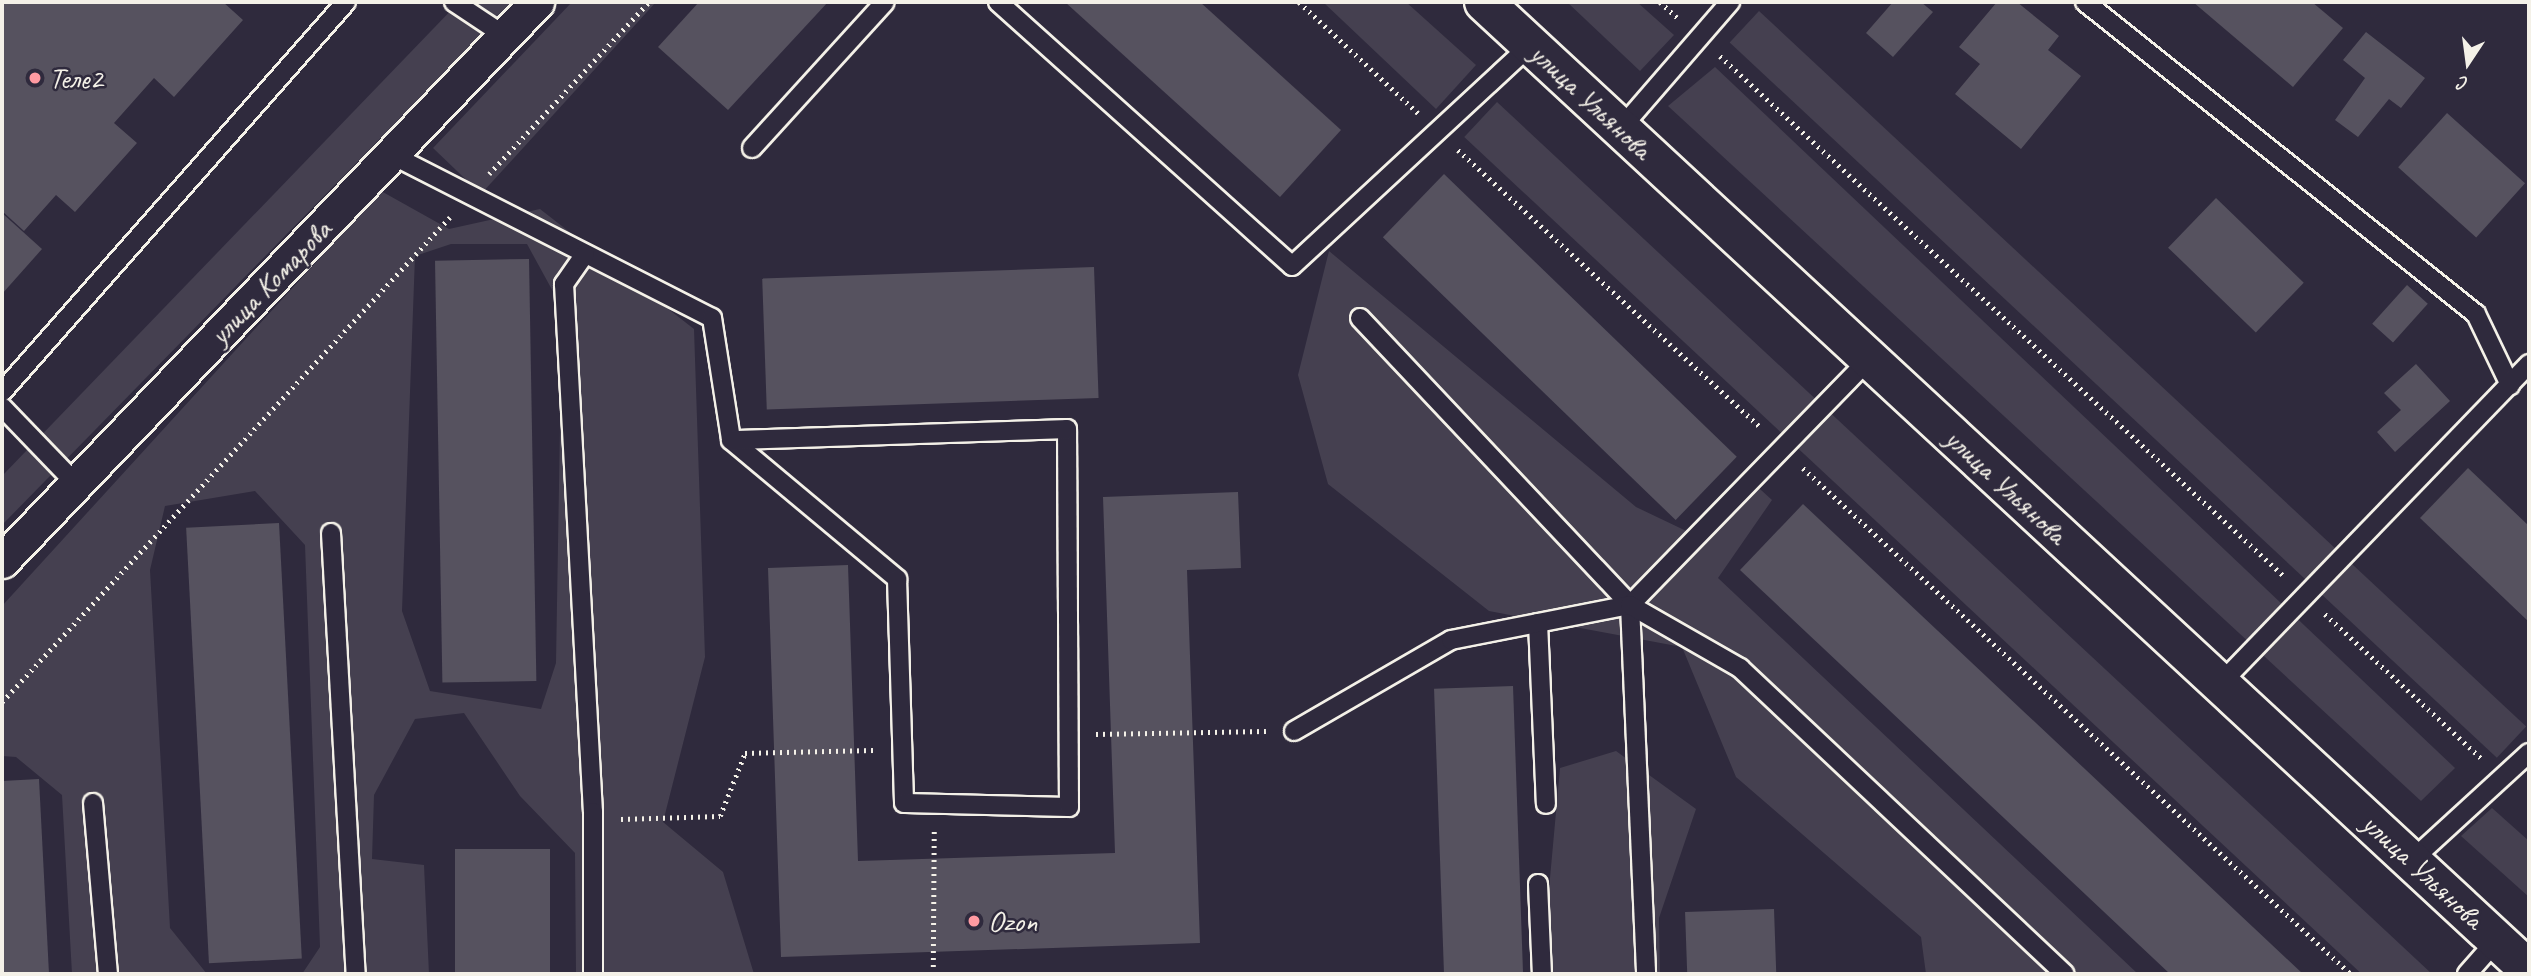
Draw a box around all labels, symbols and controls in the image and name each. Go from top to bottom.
north arrow [2433,28,2503,98]
street label: улица Ульянова [1523,36,1659,166]
place label: Теле2 [49,60,103,96]
marker: Теле2 [27,70,43,86]
text: С [2456,71,2471,96]
street label: улица Комарова [201,212,339,352]
street label: улица Ульянова [1938,421,2074,551]
street label: улица Ульянова [2355,806,2491,936]
place label: Ozon [988,903,1037,939]
marker: Ozon [966,913,982,929]

